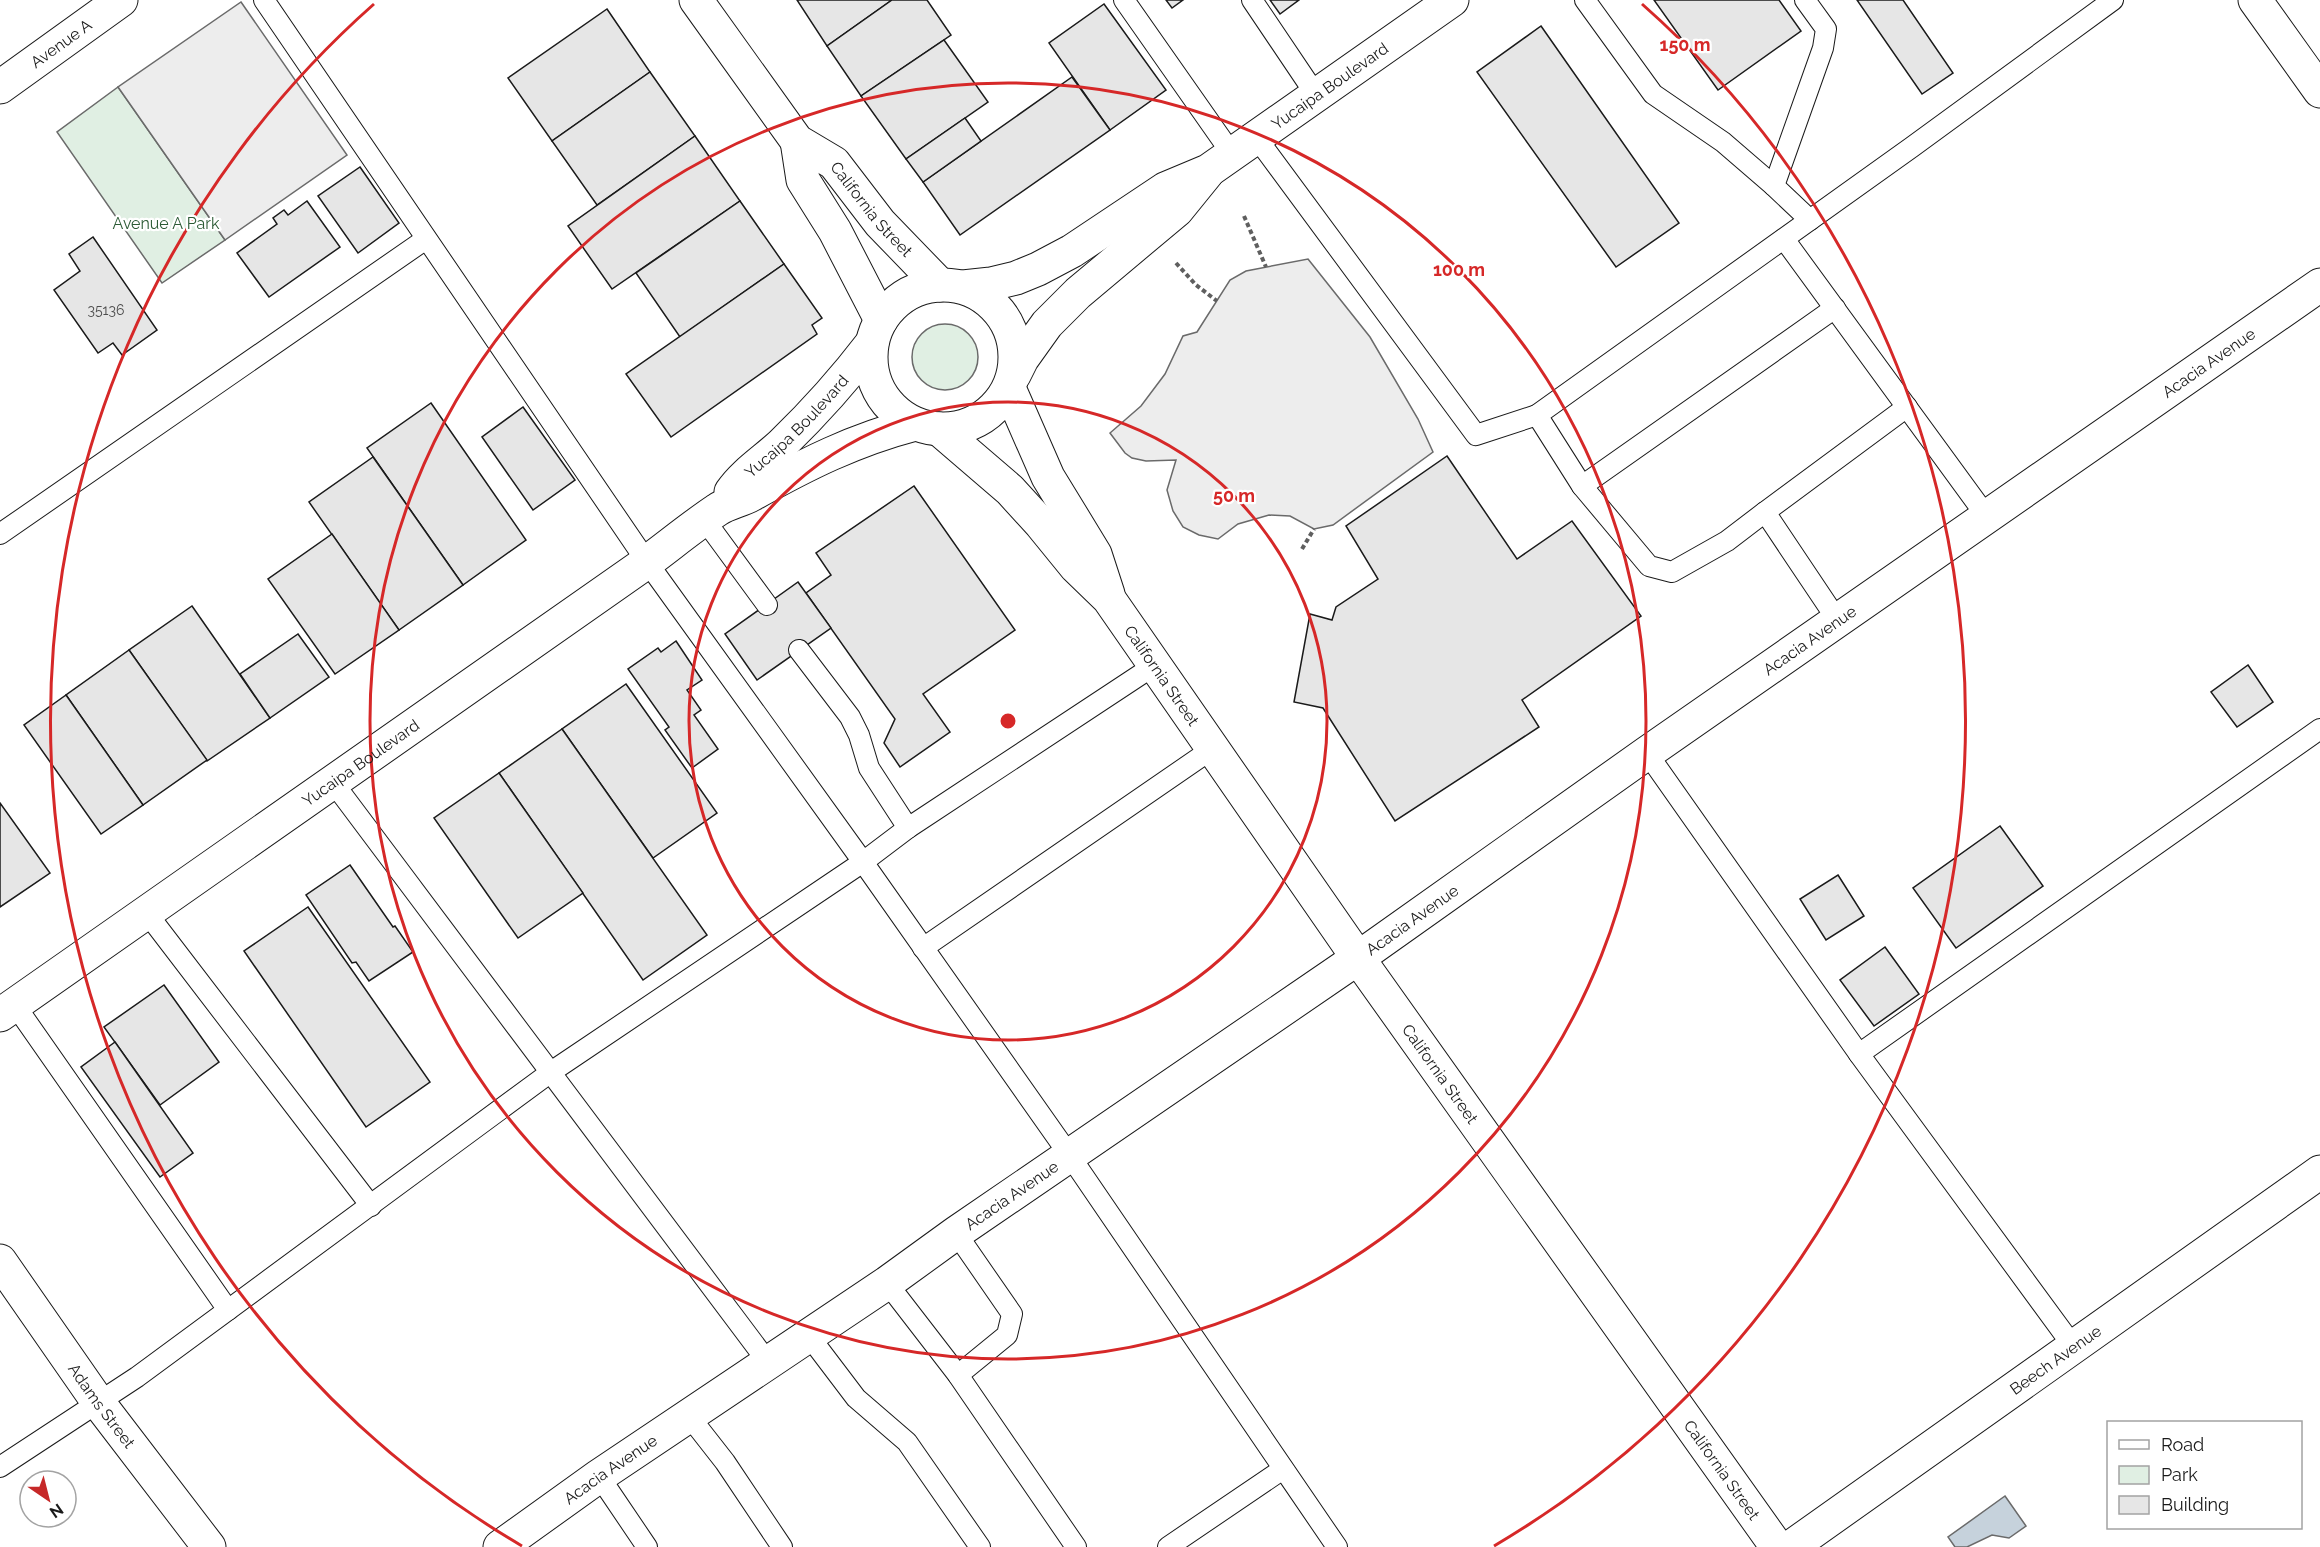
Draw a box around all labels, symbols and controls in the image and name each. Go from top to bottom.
street label: Avenue A [27,15,96,72]
text: 150 m [1660,34,1711,55]
street label: Yucaipa Boulevard [1268,39,1392,134]
street label: California Street [826,158,917,261]
park label: Avenue A Park [113,214,220,233]
text: 100 m [1433,259,1485,280]
house number: 35136 [87,302,125,318]
street label: Acacia Avenue [2159,324,2259,402]
street label: Yucaipa Boulevard [741,371,852,482]
text: 50 m [1213,485,1255,506]
street label: Acacia Avenue [1760,602,1860,679]
street label: California Street [1120,622,1203,730]
centre of rings [998,711,1018,731]
street label: Yucaipa Boulevard [299,716,423,811]
street label: Acacia Avenue [1362,881,1462,959]
street label: California Street [1398,1021,1482,1128]
street label: Acacia Avenue [961,1157,1062,1234]
street label: Beech Avenue [2006,1321,2105,1399]
street label: Adams Street [64,1360,139,1453]
street label: California Street [1680,1417,1764,1524]
legend [2107,1421,2302,1529]
street label: Acacia Avenue [560,1431,661,1508]
text: Road [2161,1434,2204,1455]
text: Park [2161,1464,2198,1485]
north arrow [18,1469,78,1529]
text: Building [2161,1494,2229,1515]
text: N [46,1500,67,1522]

